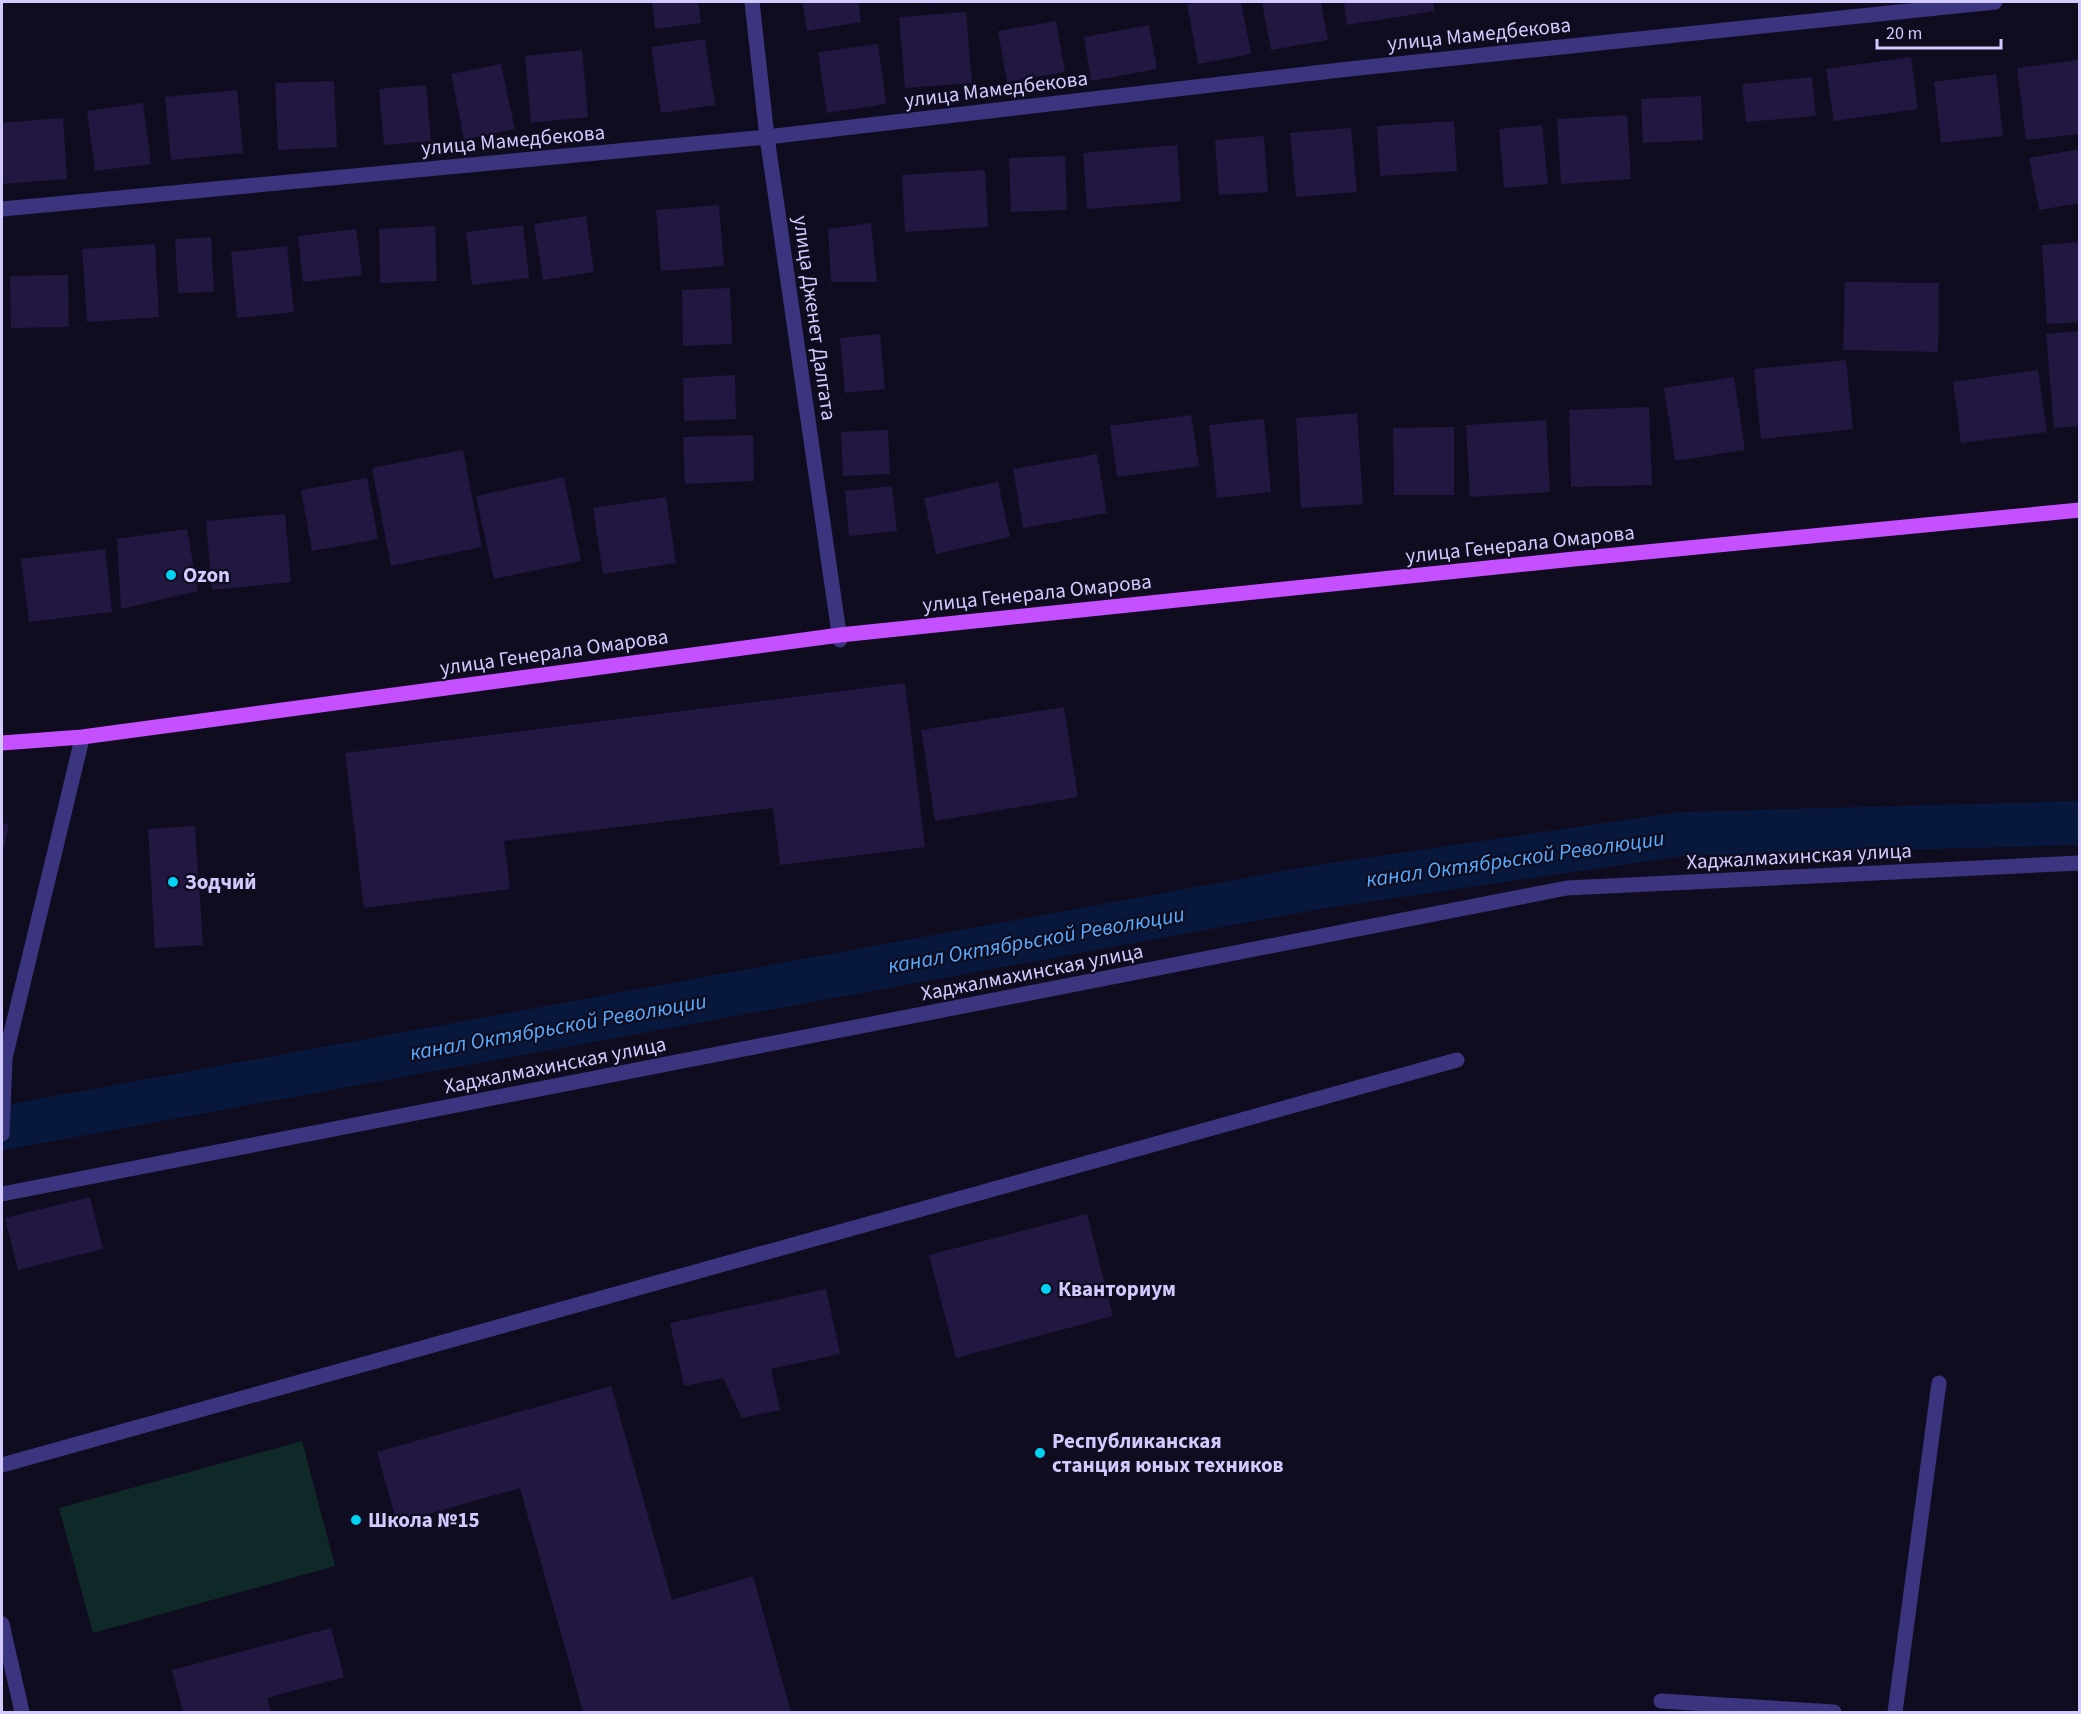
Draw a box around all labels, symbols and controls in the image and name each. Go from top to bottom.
street label: улица Мамедбекова [1386,9,1572,59]
scale bar [1877,12,2002,50]
text: 20 m [1886,21,1922,46]
street label: улица Мамедбекова [903,63,1089,115]
street label: улица Мамедбекова [420,117,606,163]
street label: улица Дженет Далгата [786,214,844,422]
street label: улица Генерала Омарова [1404,517,1636,571]
place label: Ozon [183,560,230,590]
street label: улица Генерала Омарова [921,566,1153,620]
marker: Ozon [164,568,178,582]
street label: улица Генерала Омарова [438,621,670,683]
water label: канал Октябрьской Революции [1364,822,1666,896]
street label: Хаджалмахинская улица [1685,835,1913,877]
place label: Зодчий [185,867,256,897]
marker: Зодчий [166,875,180,889]
water label: канал Октябрьской Революции [885,898,1187,982]
street label: Хаджалмахинская улица [918,936,1146,1008]
water label: канал Октябрьской Революции [407,985,709,1069]
street label: Хаджалмахинская улица [441,1029,669,1101]
place label: Кванториум [1058,1274,1176,1304]
marker: Кванториум [1039,1282,1053,1296]
place label: Республиканская станция юных техников [1052,1426,1284,1480]
marker: Республиканская станция юных техников [1033,1446,1047,1460]
place label: Школа №15 [368,1505,480,1535]
marker: Школа №15 [349,1513,363,1527]

